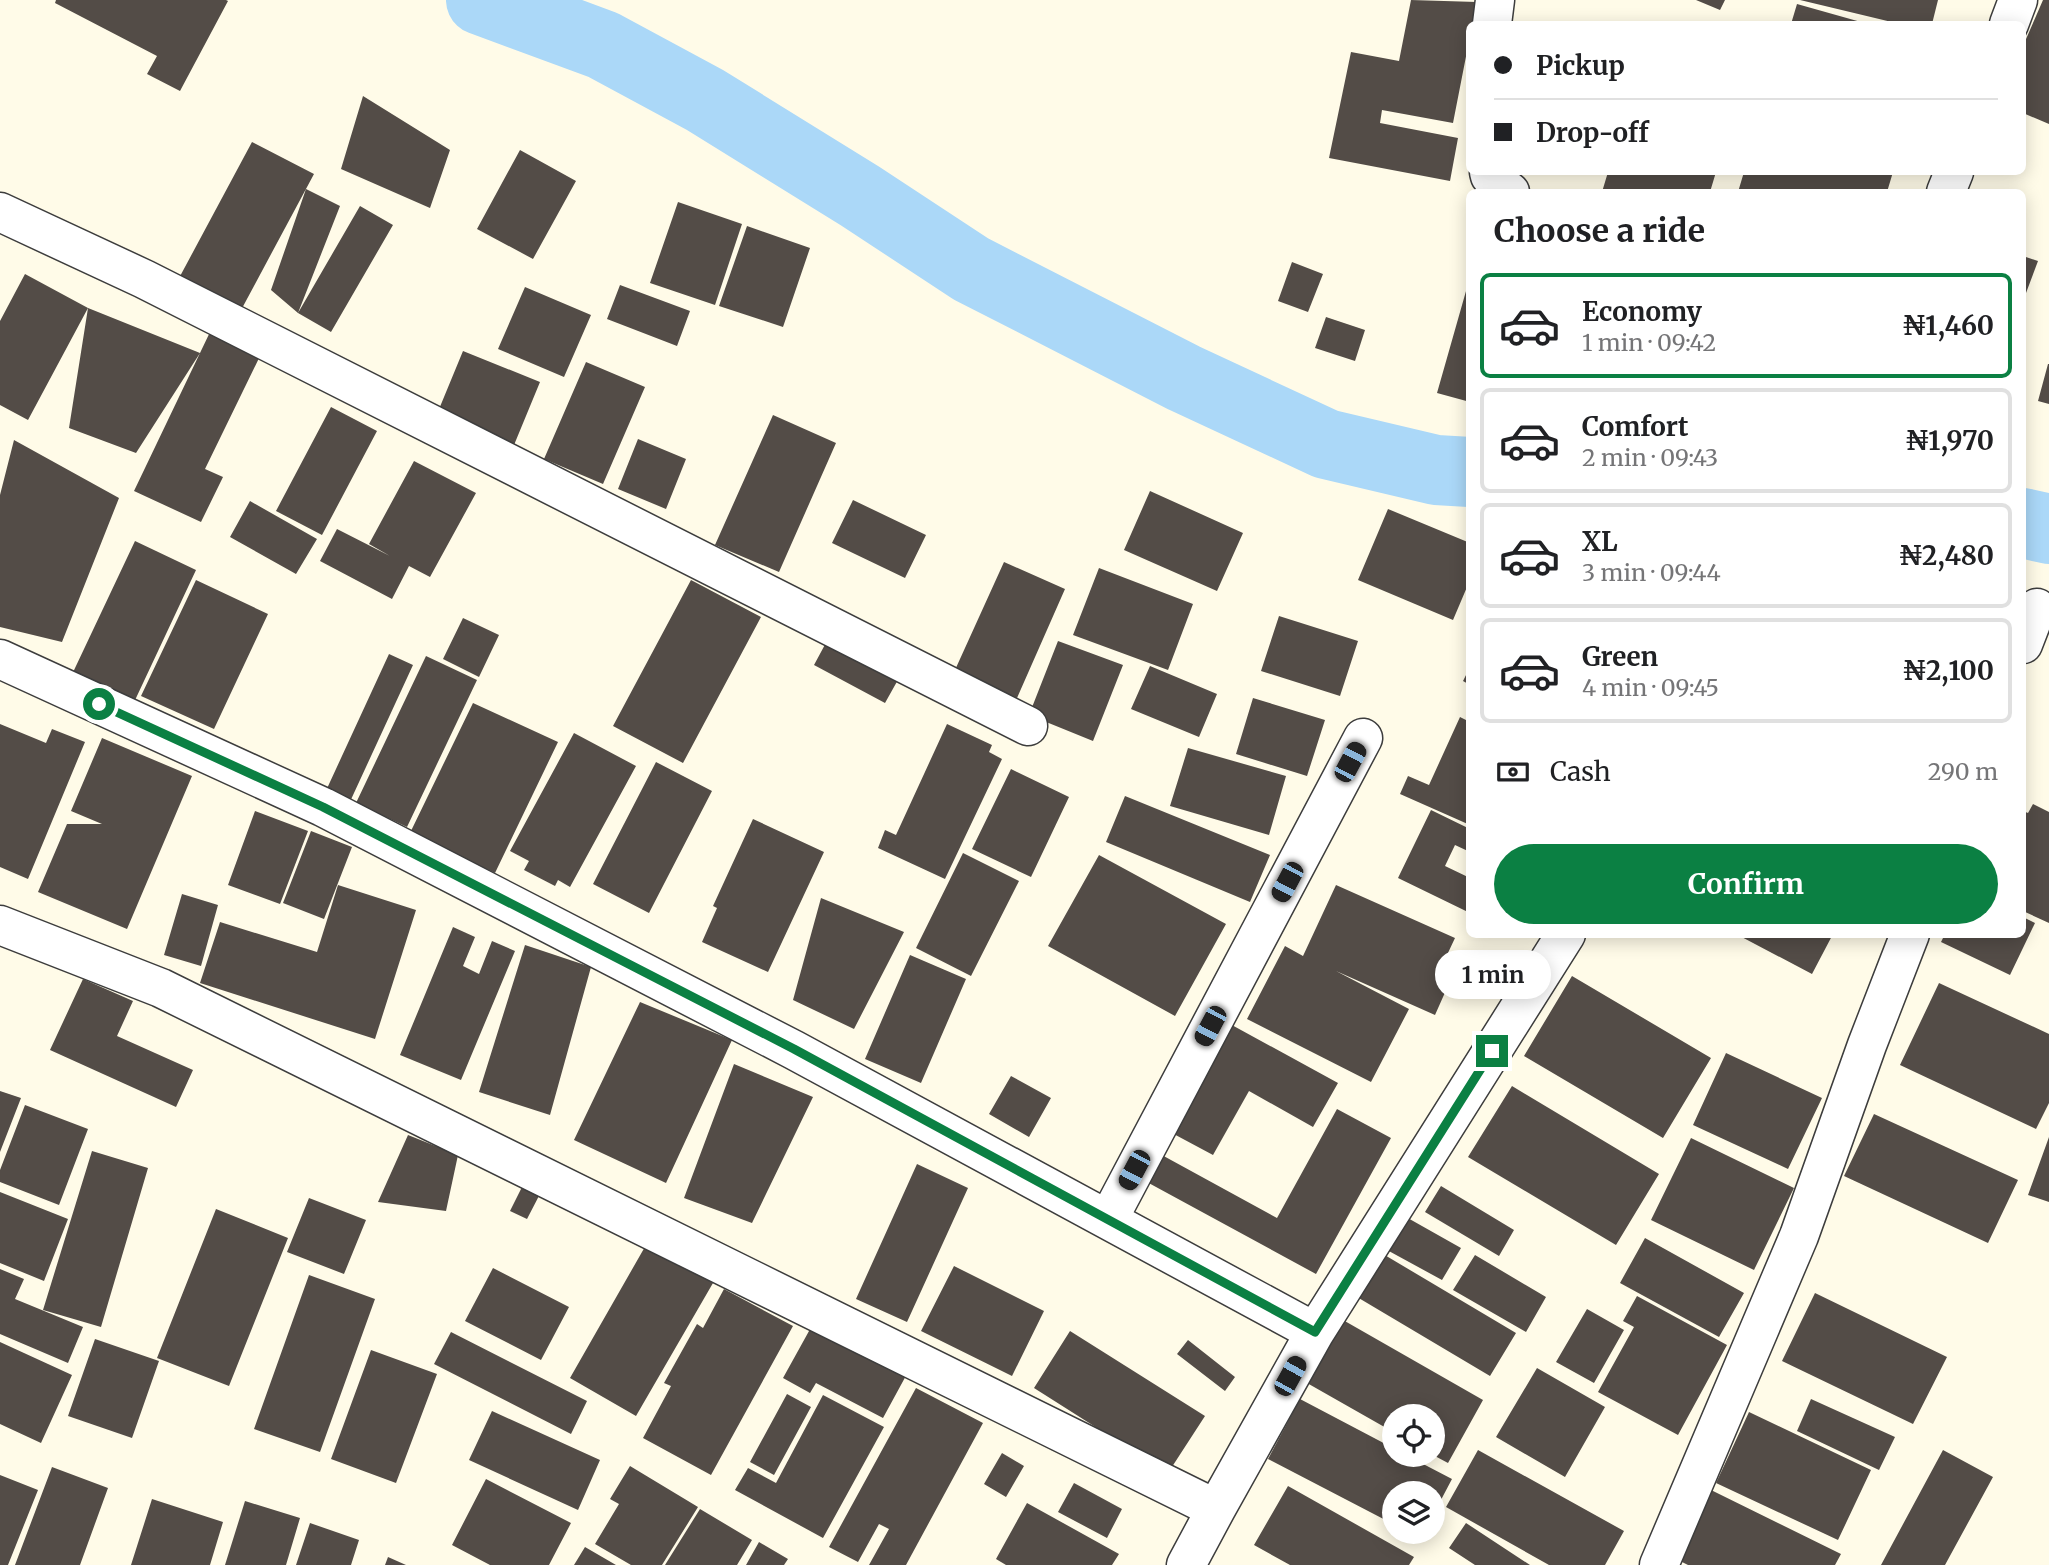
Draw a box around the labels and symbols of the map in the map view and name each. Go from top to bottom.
route start [83,688,115,720]
car [1331,739,1370,785]
car [1268,859,1307,905]
callout: 1 min [1434,950,1550,998]
car [1191,1003,1230,1049]
route end [1476,1035,1508,1067]
car [1115,1147,1154,1193]
car [1271,1353,1310,1399]

